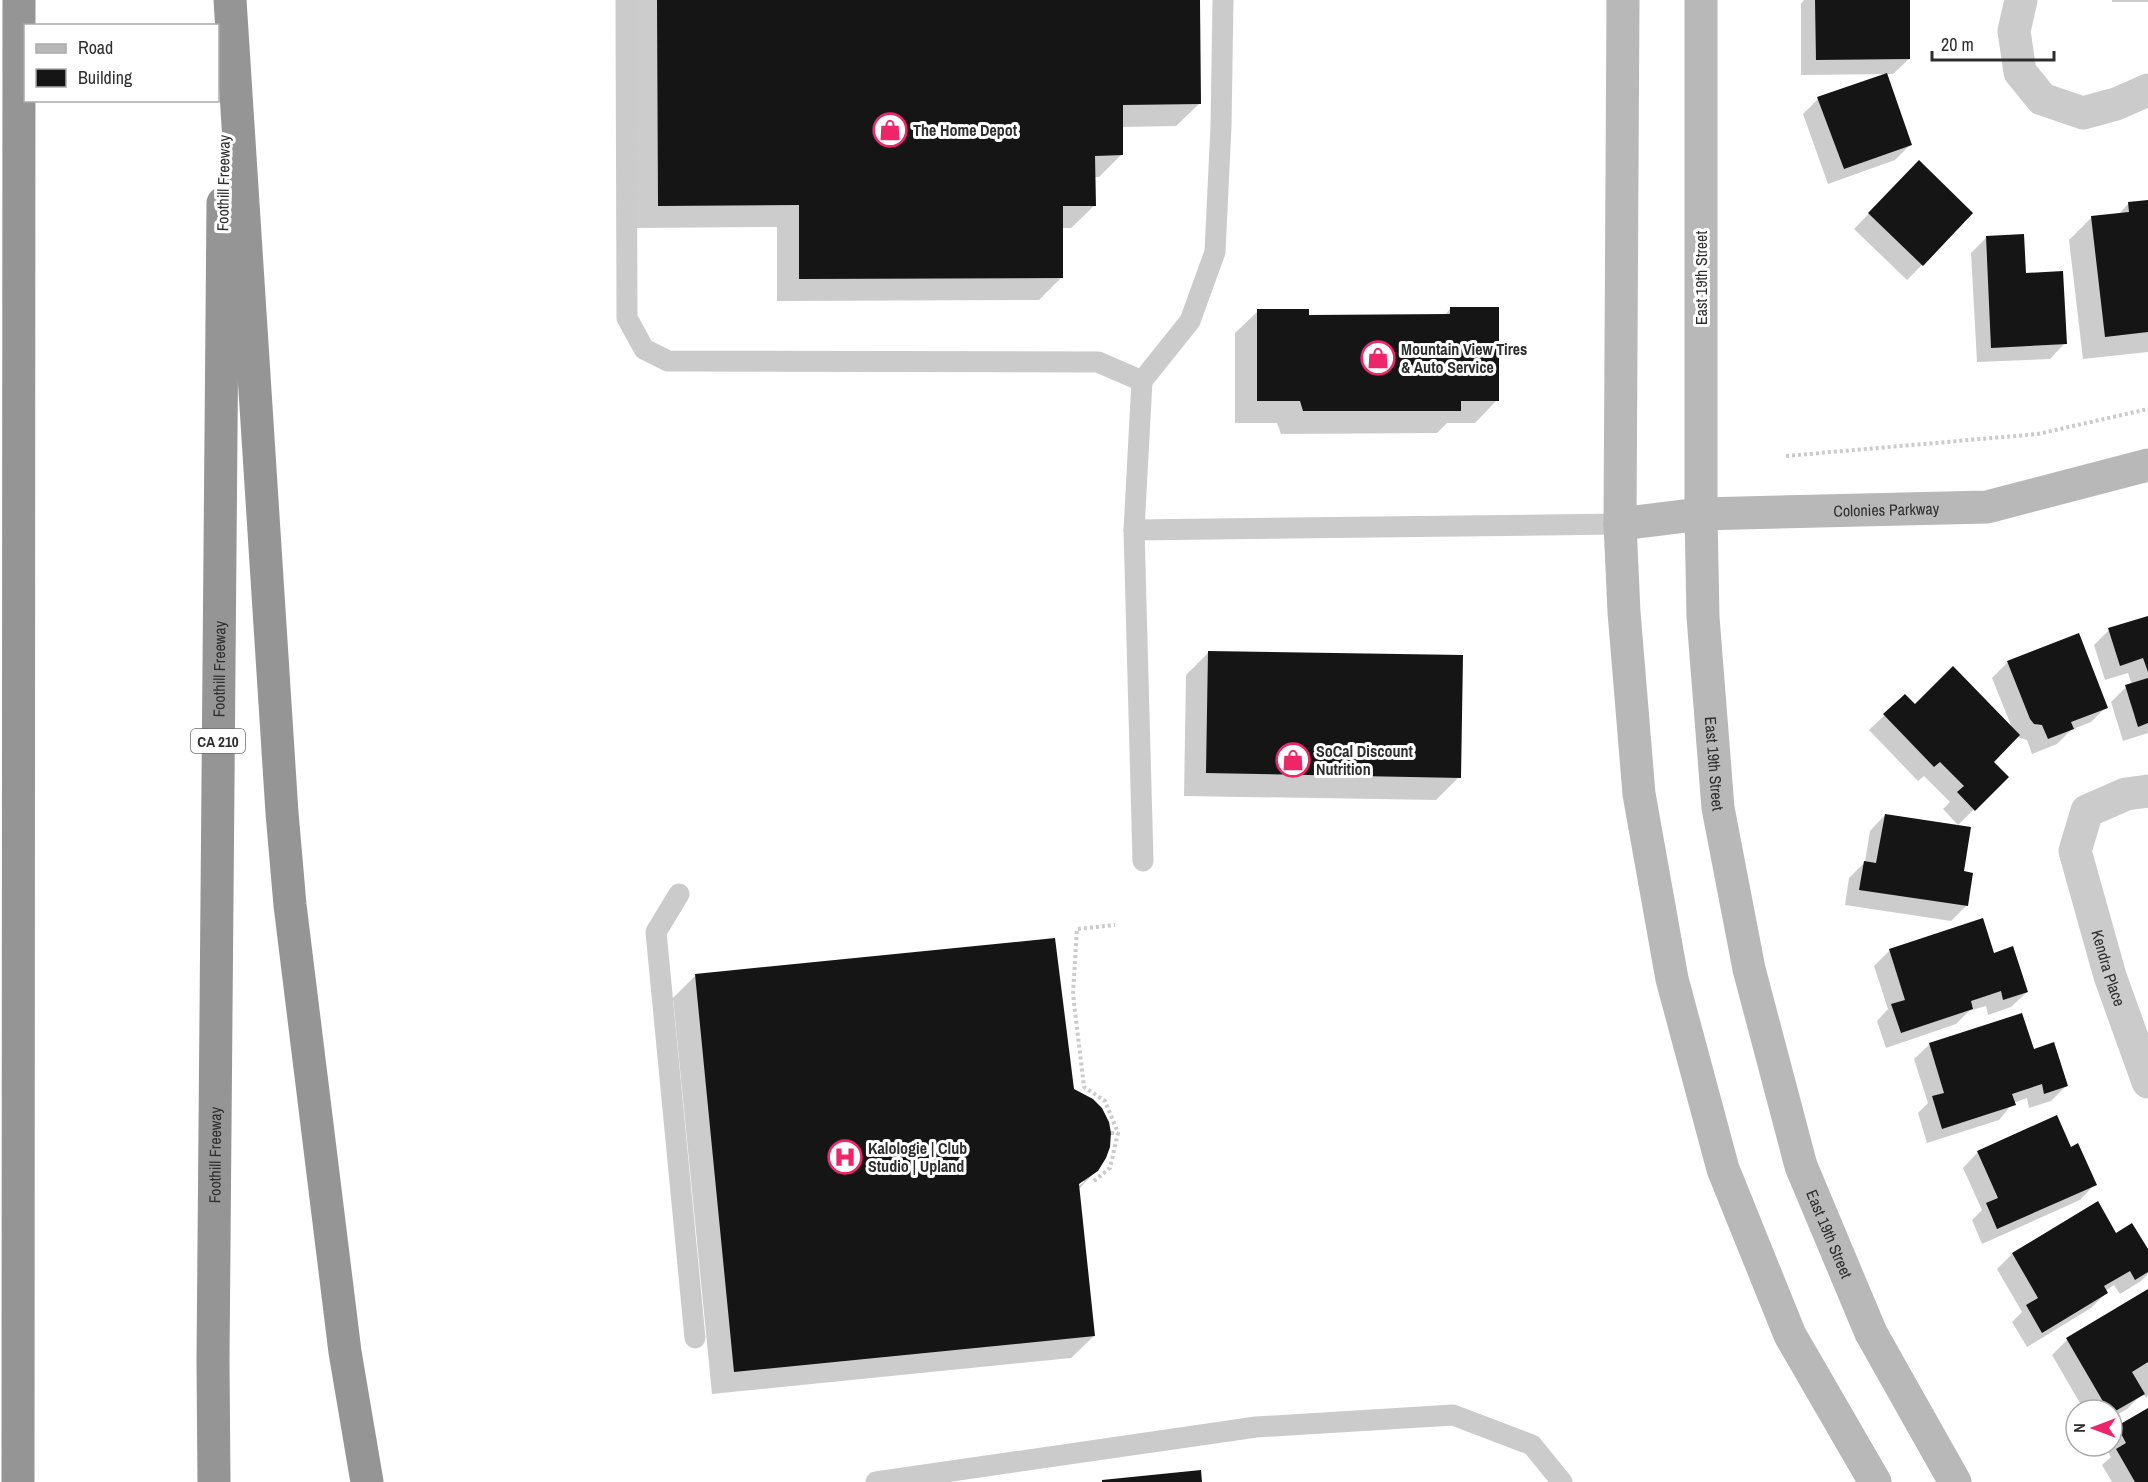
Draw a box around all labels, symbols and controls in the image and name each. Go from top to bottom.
legend [24,24,219,102]
scale bar [1932,24,2054,62]
text: 20 m [1941,32,1974,57]
text: Road [78,35,113,60]
text: Building [78,65,133,90]
shop icon: The Home Depot [872,112,908,148]
place label: The Home Depot [913,119,1018,141]
street label: Foothill Freeway [211,134,235,231]
street label: East 19th Street [1690,231,1712,325]
place label: Mountain View Tires & Auto Service [1401,338,1527,378]
shop icon: Mountain View Tires & Auto Service [1360,340,1396,376]
street label: Colonies Parkway [1833,497,1940,522]
street label: Foothill Freeway [208,620,230,717]
street label: East 19th Street [1700,716,1729,813]
road number: CA 210 [191,729,245,753]
place label: SoCal Discount Nutrition [1316,740,1414,780]
shop icon: SoCal Discount Nutrition [1275,742,1311,778]
street label: Kendra Place [2087,927,2131,1009]
street label: Foothill Freeway [203,1106,226,1203]
place label: Kalologie | Club Studio | Upland [868,1137,967,1177]
hospital icon: Kalologie | Club Studio | Upland [827,1139,863,1175]
street label: East 19th Street [1801,1186,1858,1282]
north arrow [2064,1398,2124,1458]
text: N [2068,1423,2090,1433]

